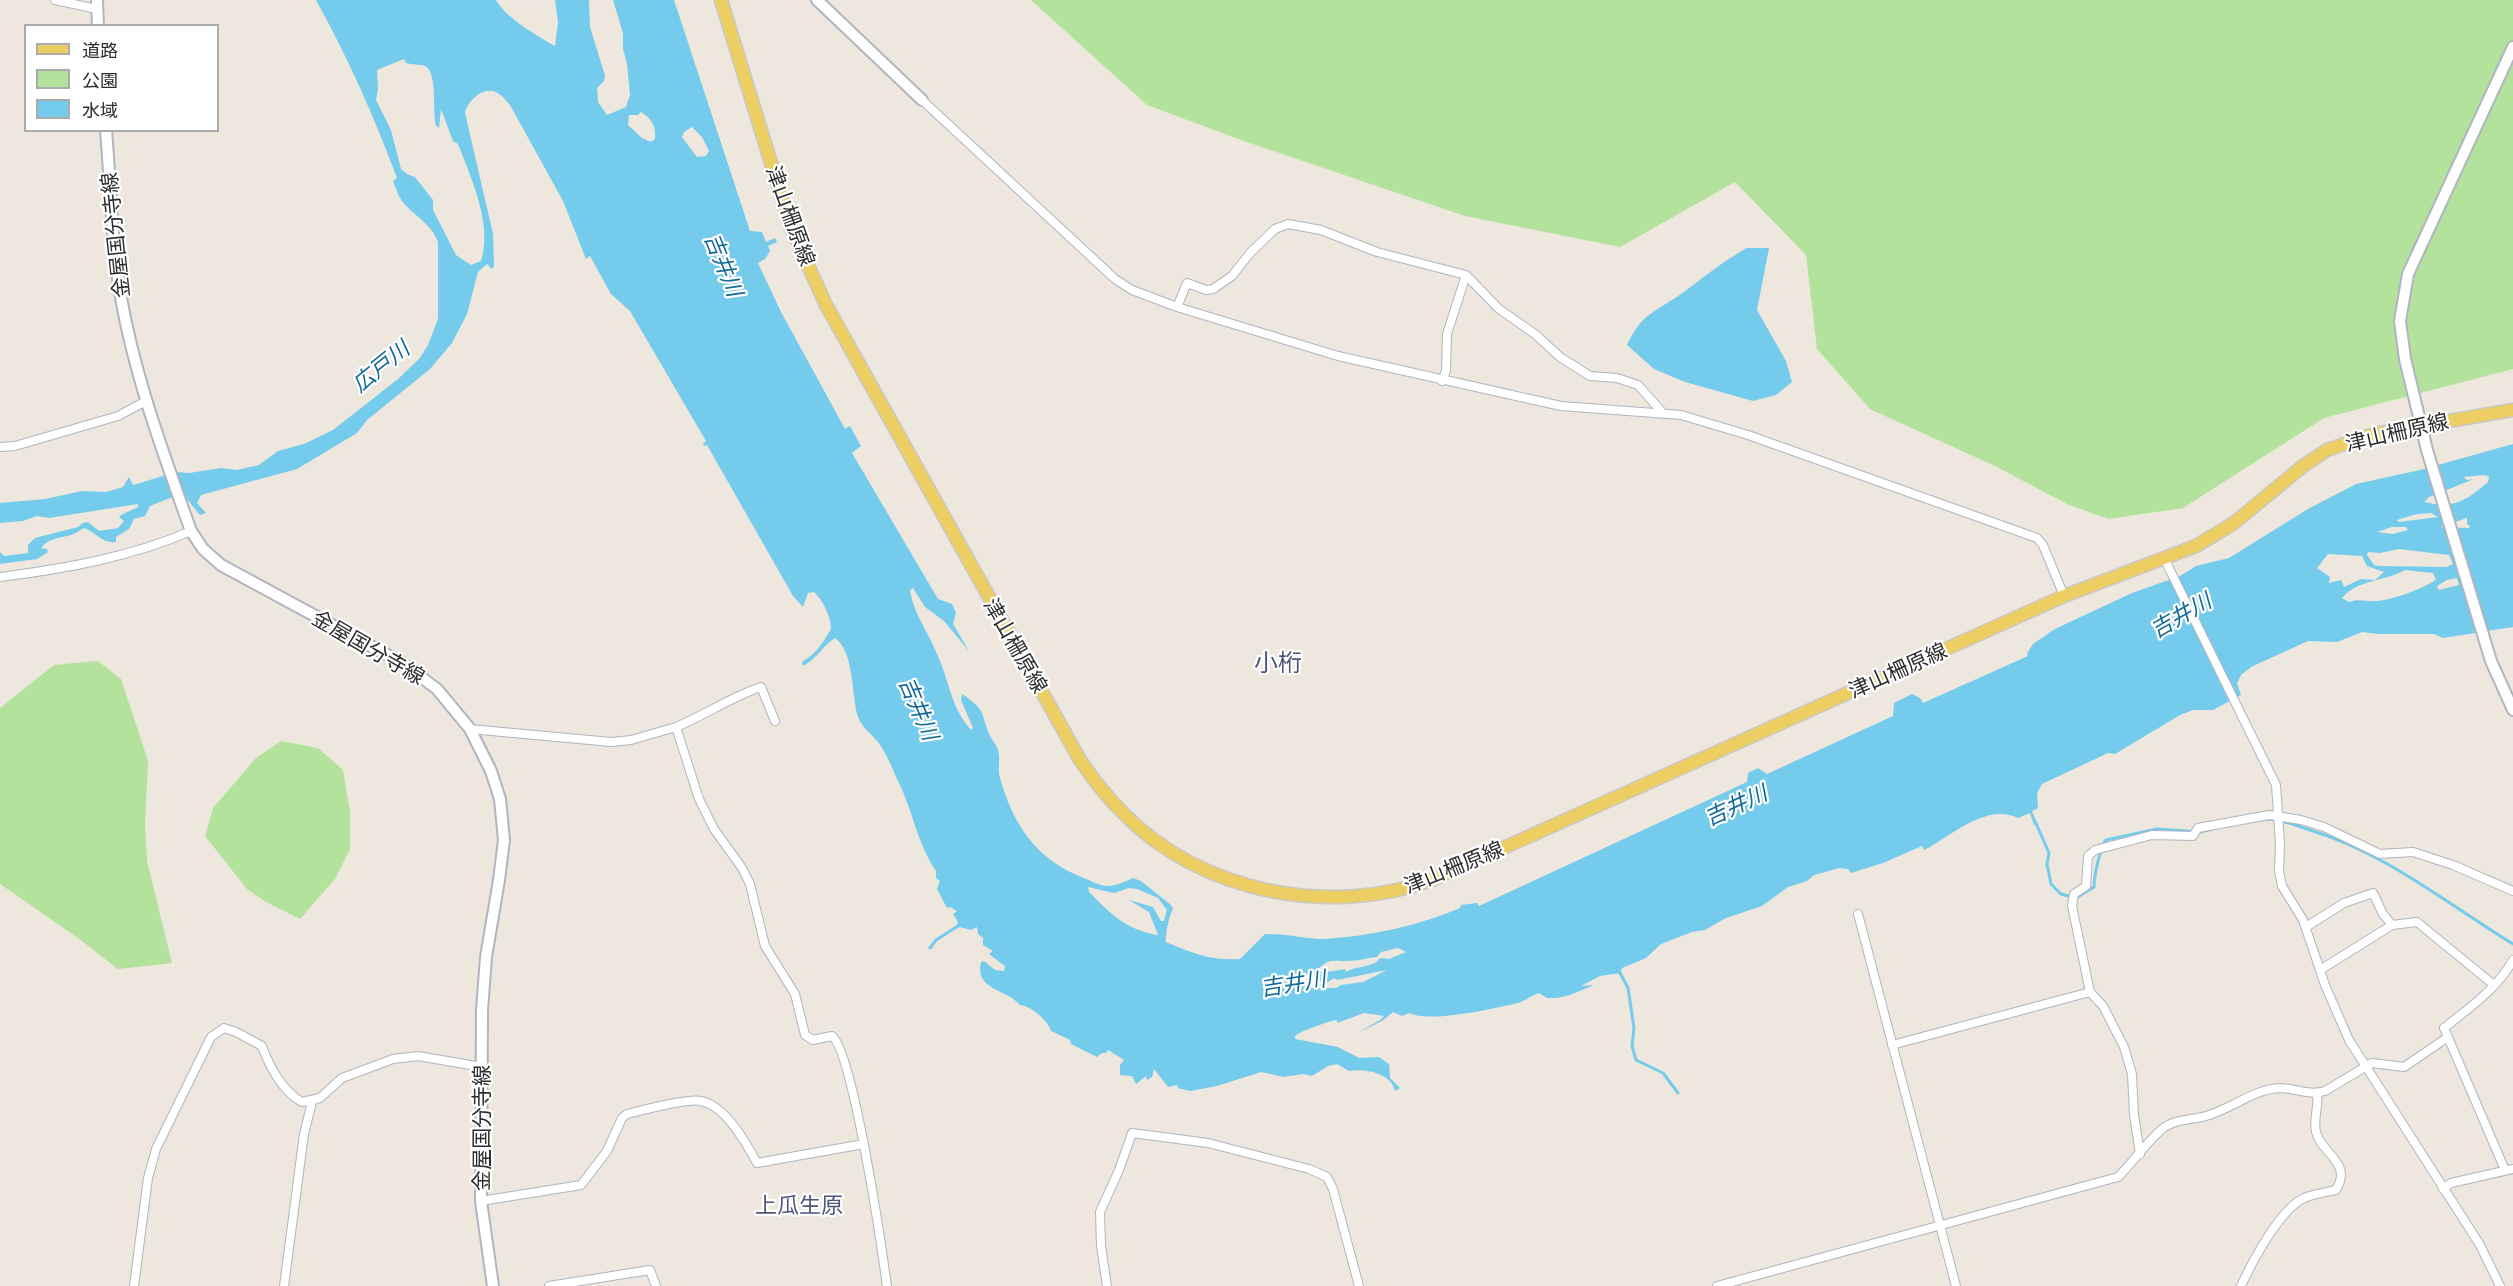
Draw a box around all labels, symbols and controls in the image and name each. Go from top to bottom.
legend [24,24,219,132]
text: 道路 [82,40,118,61]
text: 公園 [82,70,118,91]
text: 水域 [82,100,118,121]
street label: 津山柵原線 [760,162,820,270]
street label: 金屋国分寺線 [97,171,135,299]
water label: 吉井川 [698,229,748,301]
water label: 広戸川 [347,336,415,398]
street label: 津山柵原線 [2343,409,2451,457]
water label: 吉井川 [2146,588,2216,644]
street label: 津山柵原線 [978,594,1052,698]
street label: 金屋国分寺線 [307,606,429,690]
street label: 津山柵原線 [1845,638,1951,704]
district label: 小桁 [1254,649,1302,677]
water label: 吉井川 [893,673,943,745]
water label: 吉井川 [1701,780,1771,832]
street label: 津山柵原線 [1401,837,1507,899]
water label: 吉井川 [1258,966,1328,1002]
street label: 金屋国分寺線 [469,1065,495,1191]
district label: 上瓜生原 [755,1193,843,1219]

